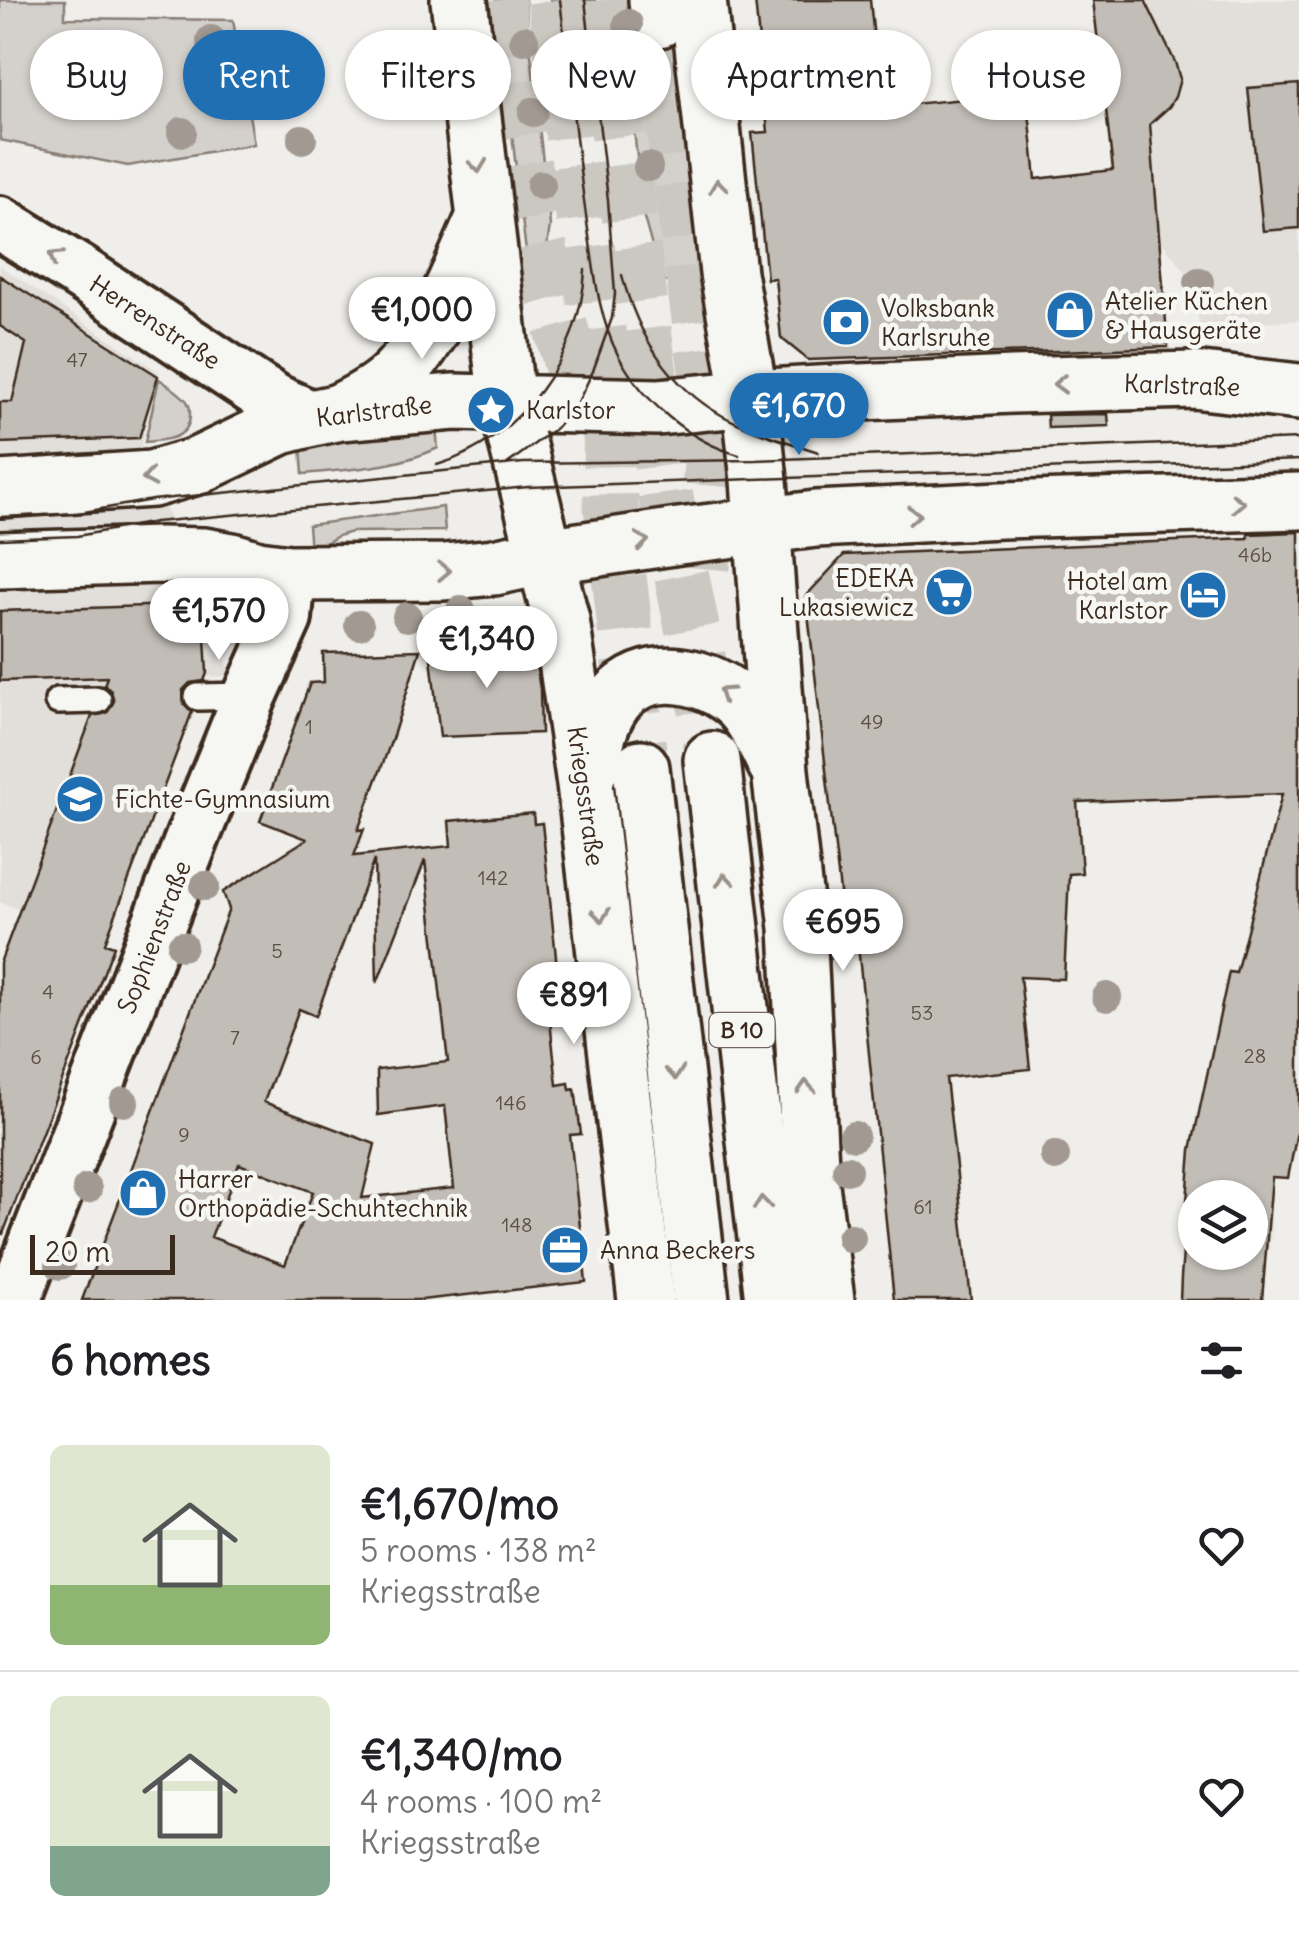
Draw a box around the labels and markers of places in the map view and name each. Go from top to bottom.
pin: €1,000 [341,277,503,362]
place label: Atelier Küchen & Hausgeräte [1105,285,1268,346]
shop icon: Atelier Küchen & Hausgeräte [1044,289,1096,341]
place label: Volksbank Karlsruhe [881,292,995,353]
bank icon: Volksbank Karlsruhe [820,296,872,348]
pin: €1,670 [718,373,880,458]
place icon: Karlstor [465,384,517,436]
place label: Karlstor [526,394,615,426]
place label: EDEKA Lukasiewicz [779,562,914,623]
place label: Hotel am Karlstor [1067,565,1168,626]
supermarket icon: EDEKA Lukasiewicz [923,566,975,618]
hotel icon: Hotel am Karlstor [1177,569,1229,621]
pin: €1,570 [138,578,300,663]
pin: €1,340 [406,606,568,691]
school or university icon: Fichte-Gymnasium [54,773,106,825]
place label: Fichte-Gymnasium [115,783,331,815]
pin: €695 [784,889,902,974]
pin: €891 [515,962,633,1047]
place label: Harrer Orthopädie-Schuhtechnik [178,1163,468,1224]
shop icon: Harrer Orthopädie-Schuhtechnik [117,1167,169,1219]
office icon: Anna Beckers [539,1224,591,1276]
place label: Anna Beckers [600,1234,755,1266]

